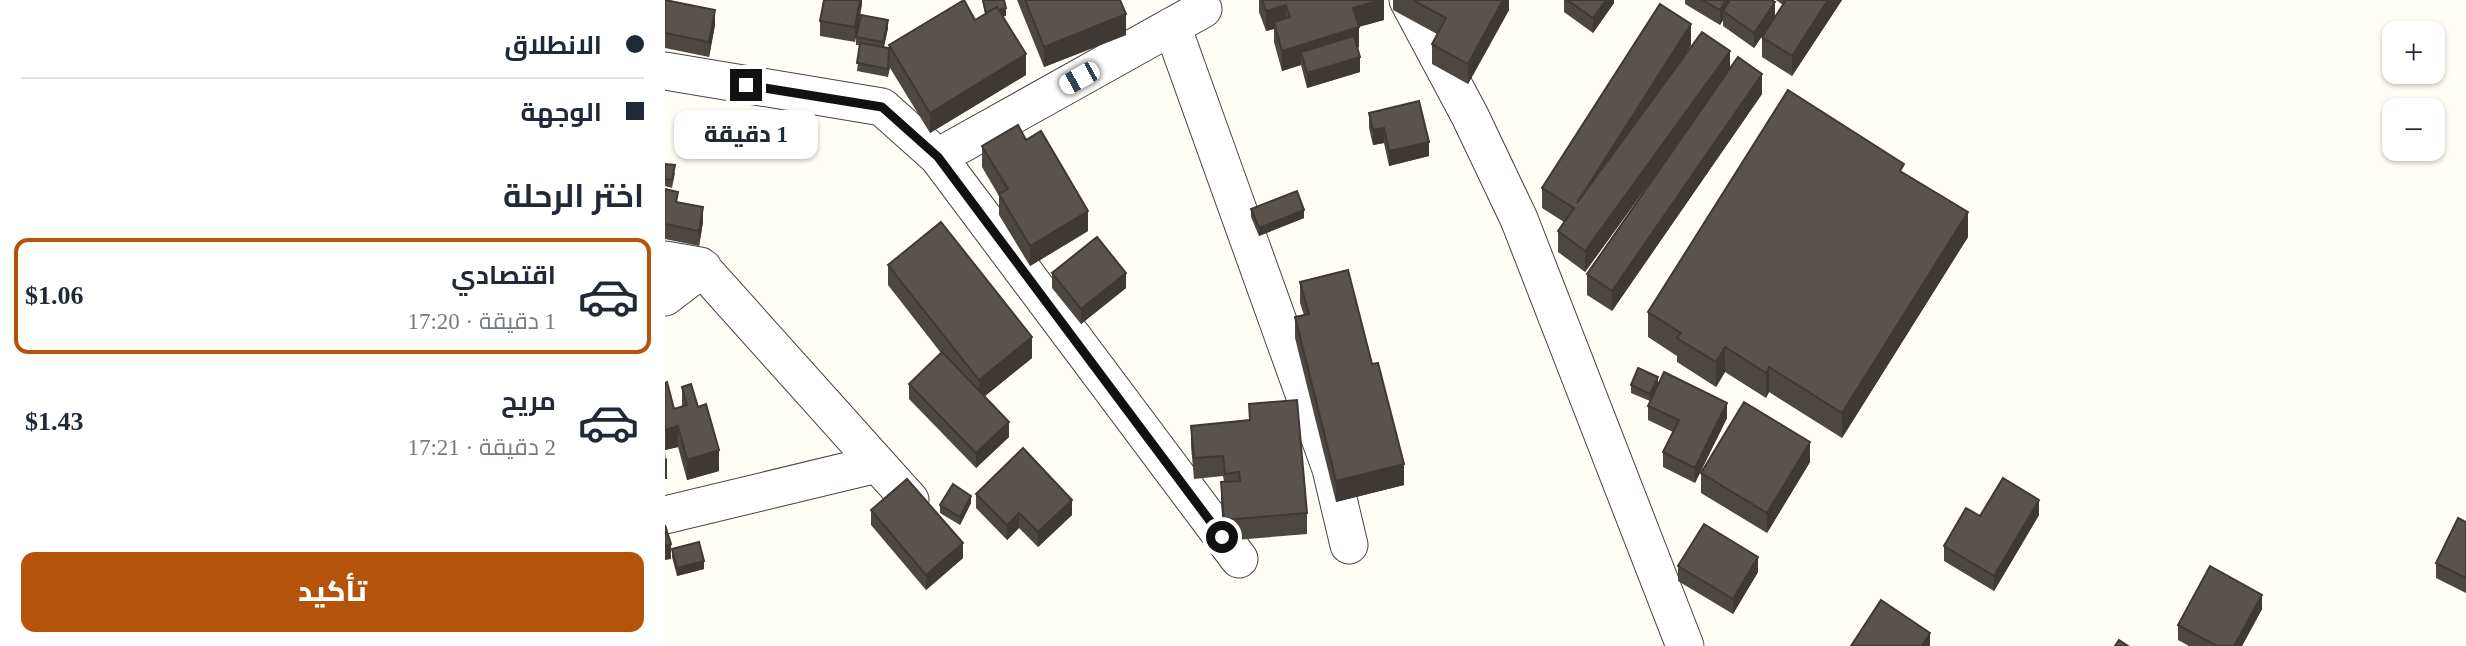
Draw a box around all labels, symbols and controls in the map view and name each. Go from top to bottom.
map controls [2382,21,2445,161]
button: + [2382,21,2445,84]
text: الانطلاق [504,31,602,60]
car [1056,59,1103,97]
route end [730,69,762,101]
text: الوجهة [521,98,602,127]
button: − [2382,98,2445,161]
callout: 1 دقيقة [674,110,818,158]
text: 1 دقيقة [704,122,788,147]
text: اختر الرحلة [503,178,644,214]
text: اقتصادي [451,261,556,290]
icon: car [577,265,640,328]
text: $1.06 [25,281,84,310]
text: 1 دقيقة · 17:20 [407,309,556,334]
text: مريح [501,387,556,416]
icon: car [577,391,640,454]
text: $1.43 [25,407,84,436]
text: 2 دقيقة · 17:21 [407,435,556,460]
route start [1206,521,1238,553]
button: تأكيد [21,552,644,632]

